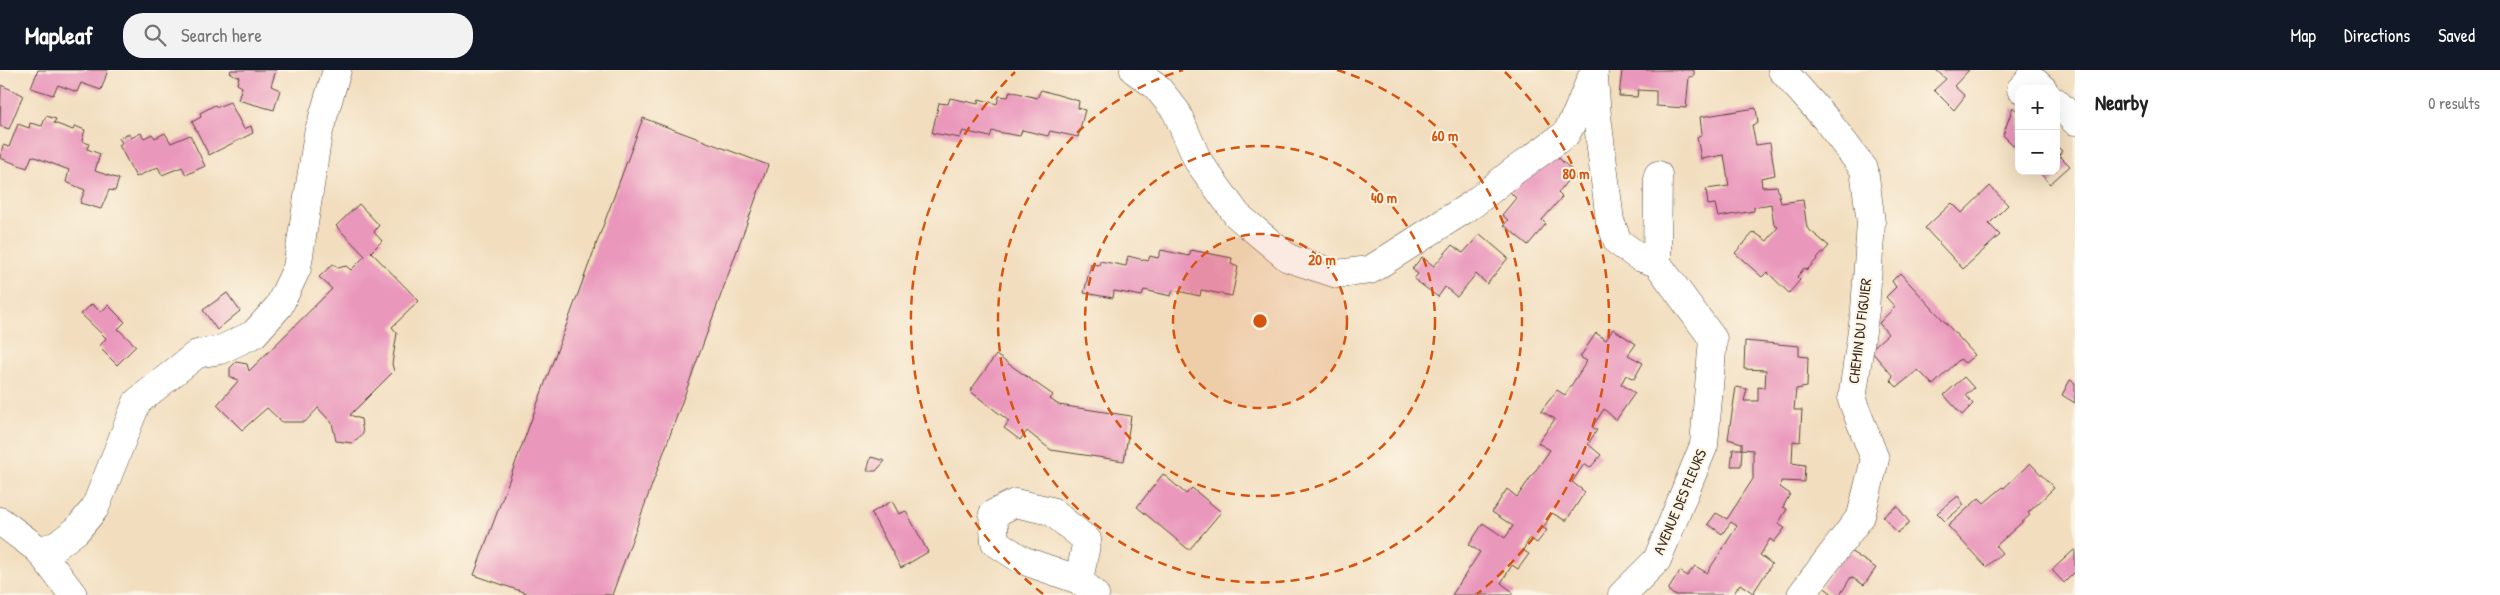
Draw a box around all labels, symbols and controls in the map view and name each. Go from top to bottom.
search box [123,13,473,58]
text: Mapleaf [25,19,93,51]
icon: search [141,21,169,49]
text: Search here [181,22,262,48]
text: Map [2291,23,2316,48]
text: Directions [2344,23,2410,48]
text: Saved [2438,23,2475,48]
map controls [2015,85,2060,175]
button: + [2015,85,2060,130]
text: Nearby [2095,88,2148,117]
text: 0 results [2428,92,2480,114]
text: 60 m [1432,125,1458,146]
button: − [2015,130,2060,175]
text: 80 m [1563,163,1589,184]
text: 40 m [1371,187,1397,208]
text: 20 m [1308,249,1336,270]
street label: CHEMIN DU FIGUIER [1843,277,1876,385]
centre of rings [1251,312,1269,330]
street label: AVENUE DES FLEURS [1648,446,1711,558]

